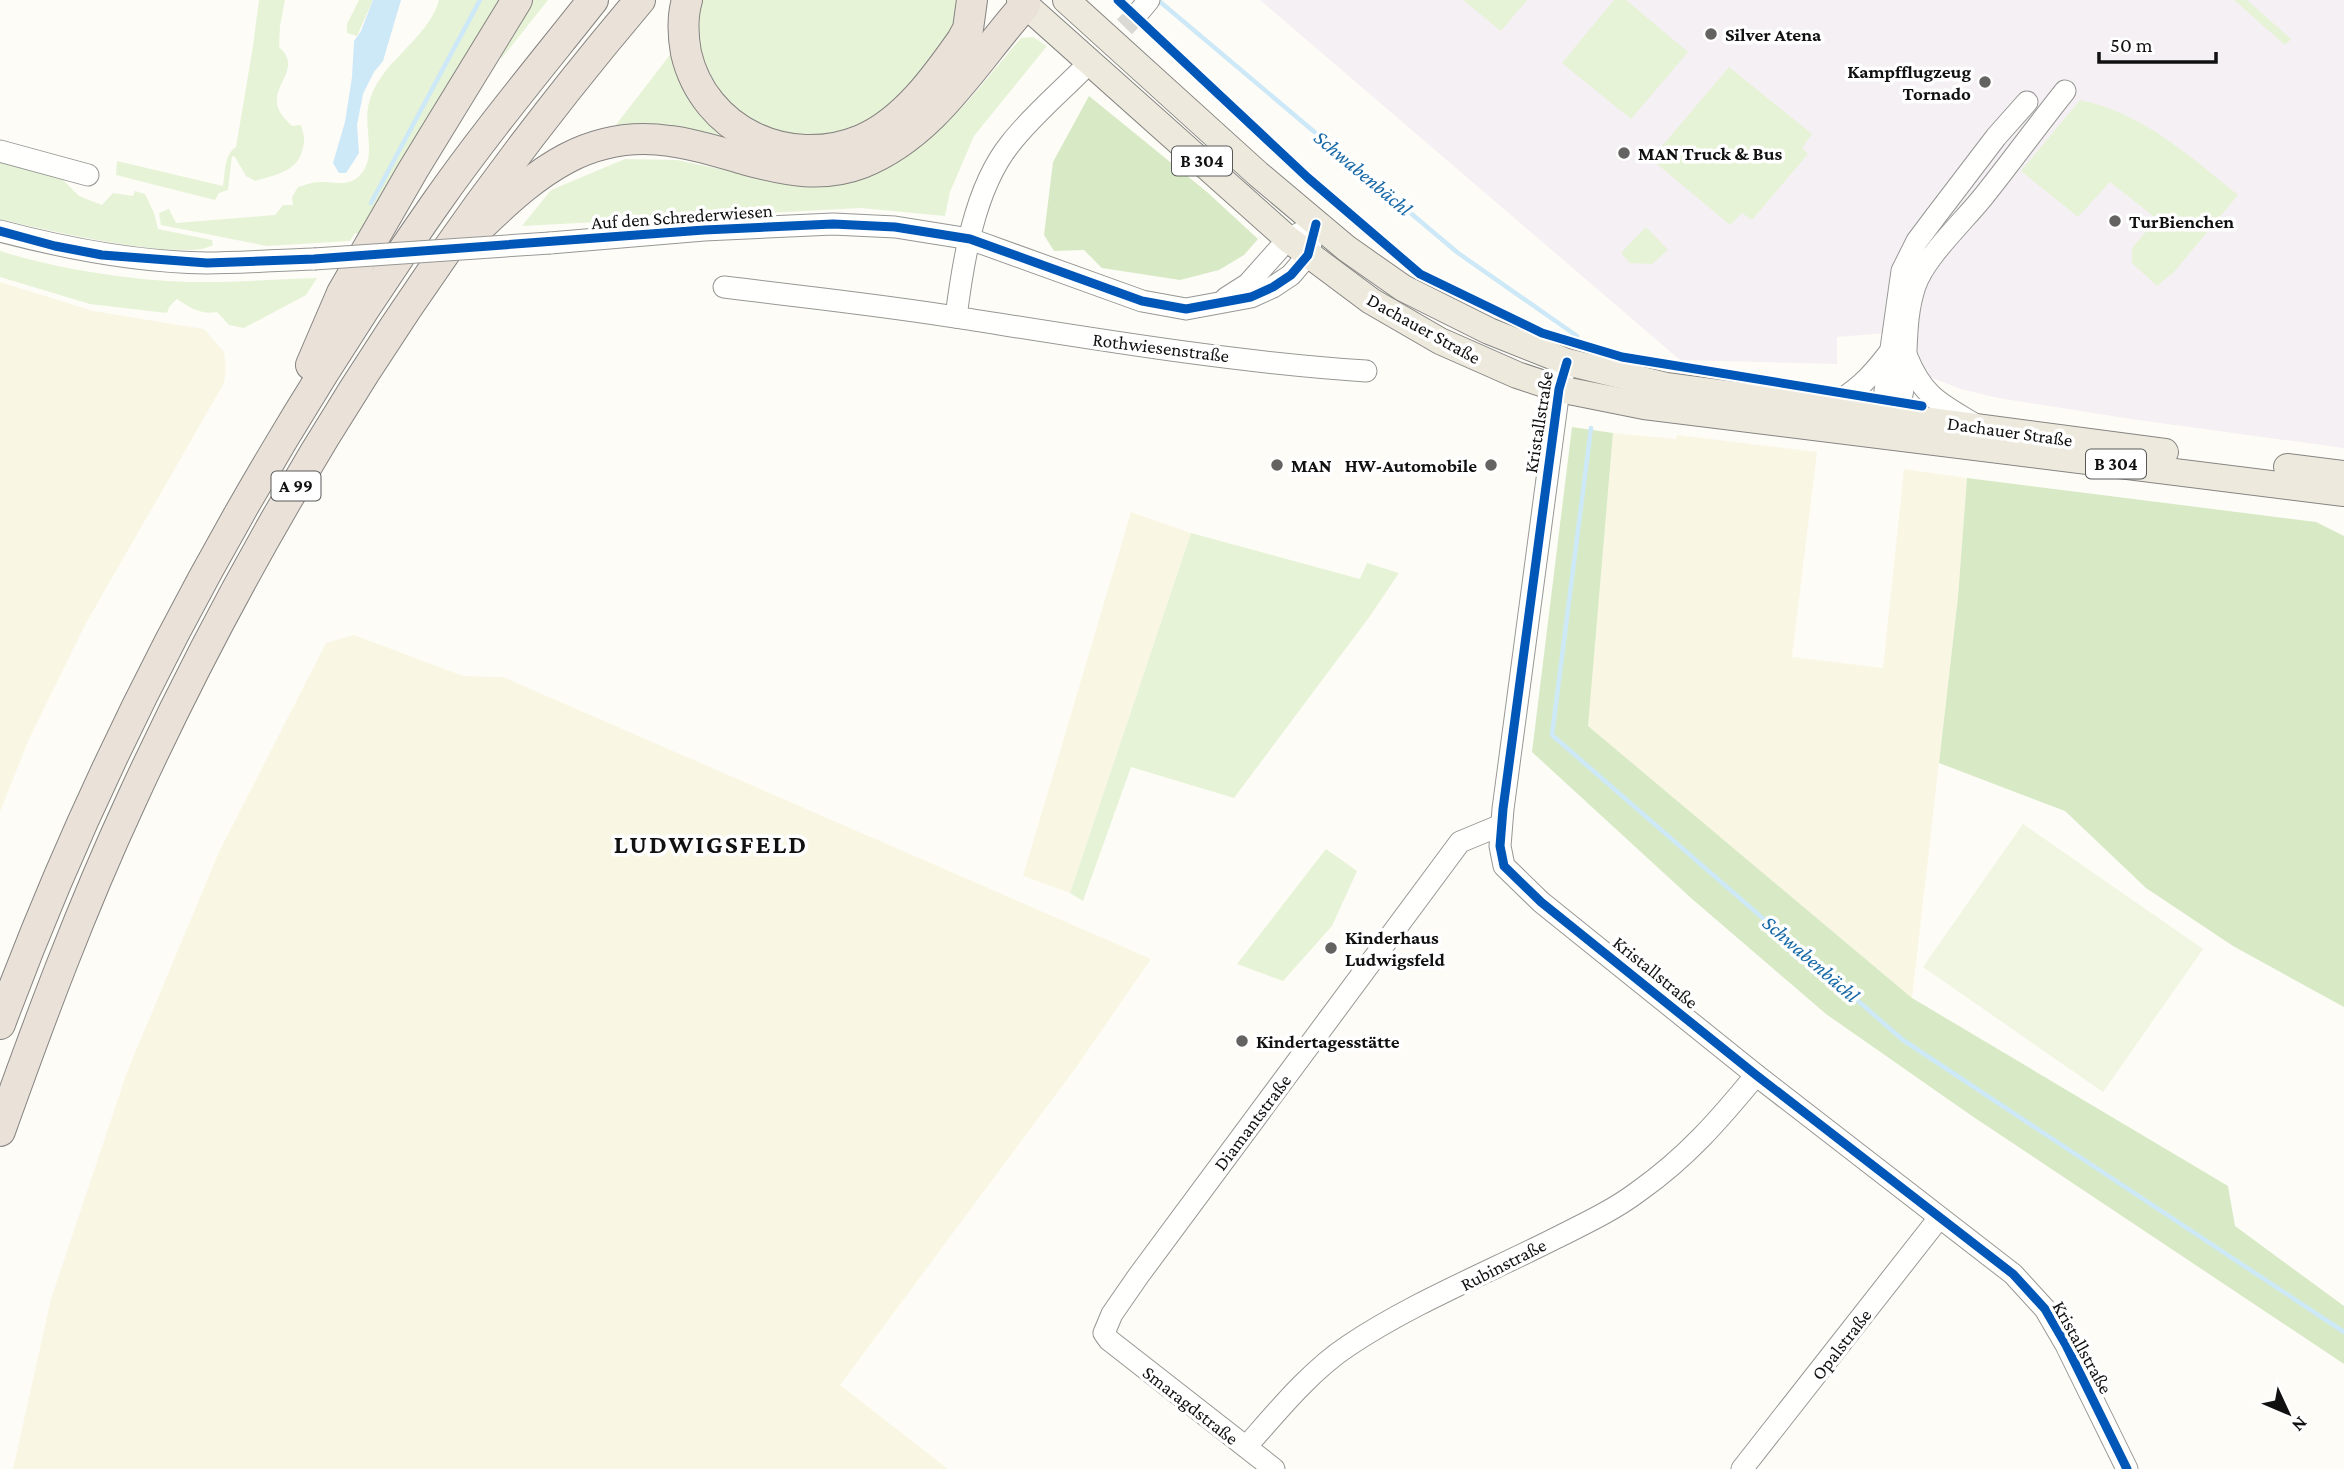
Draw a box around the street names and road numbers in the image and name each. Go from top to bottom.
road number: B 304 [1172,146,1232,176]
street label: Auf den Schrederwiesen [590,200,774,233]
street label: Dachauer Straße [1363,289,1484,368]
street label: Rothwiesenstraße [1091,329,1230,366]
street label: Kristallstraße [1520,370,1557,475]
street label: Dachauer Straße [1946,412,2074,451]
road number: B 304 [2086,450,2146,478]
road number: A 99 [272,472,320,500]
street label: Kristallstraße [1609,932,1702,1013]
street label: Diamantstraße [1210,1070,1295,1174]
street label: Rubinstraße [1457,1234,1550,1295]
street label: Kristallstraße [2048,1297,2117,1397]
street label: Opalstraße [1807,1305,1876,1384]
street label: Smaragdstraße [1139,1362,1242,1449]

